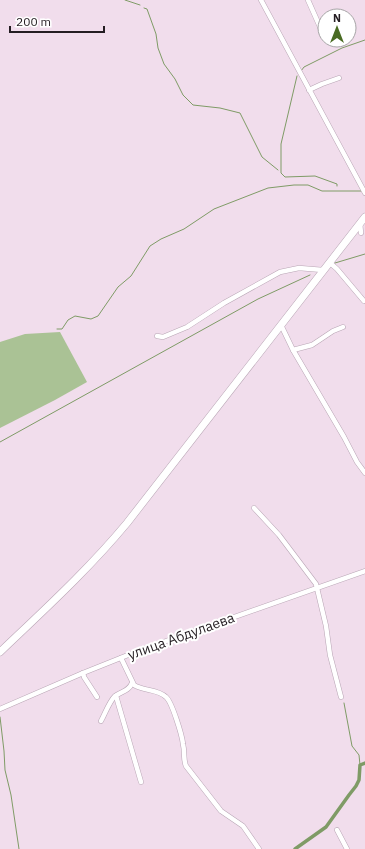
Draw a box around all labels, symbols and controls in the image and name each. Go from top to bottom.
scale bar [10,8,104,34]
north arrow [317,8,357,48]
text: N [333,11,341,25]
text: 200 m [16,14,51,29]
street label: улица Абдулаева [125,608,237,664]

